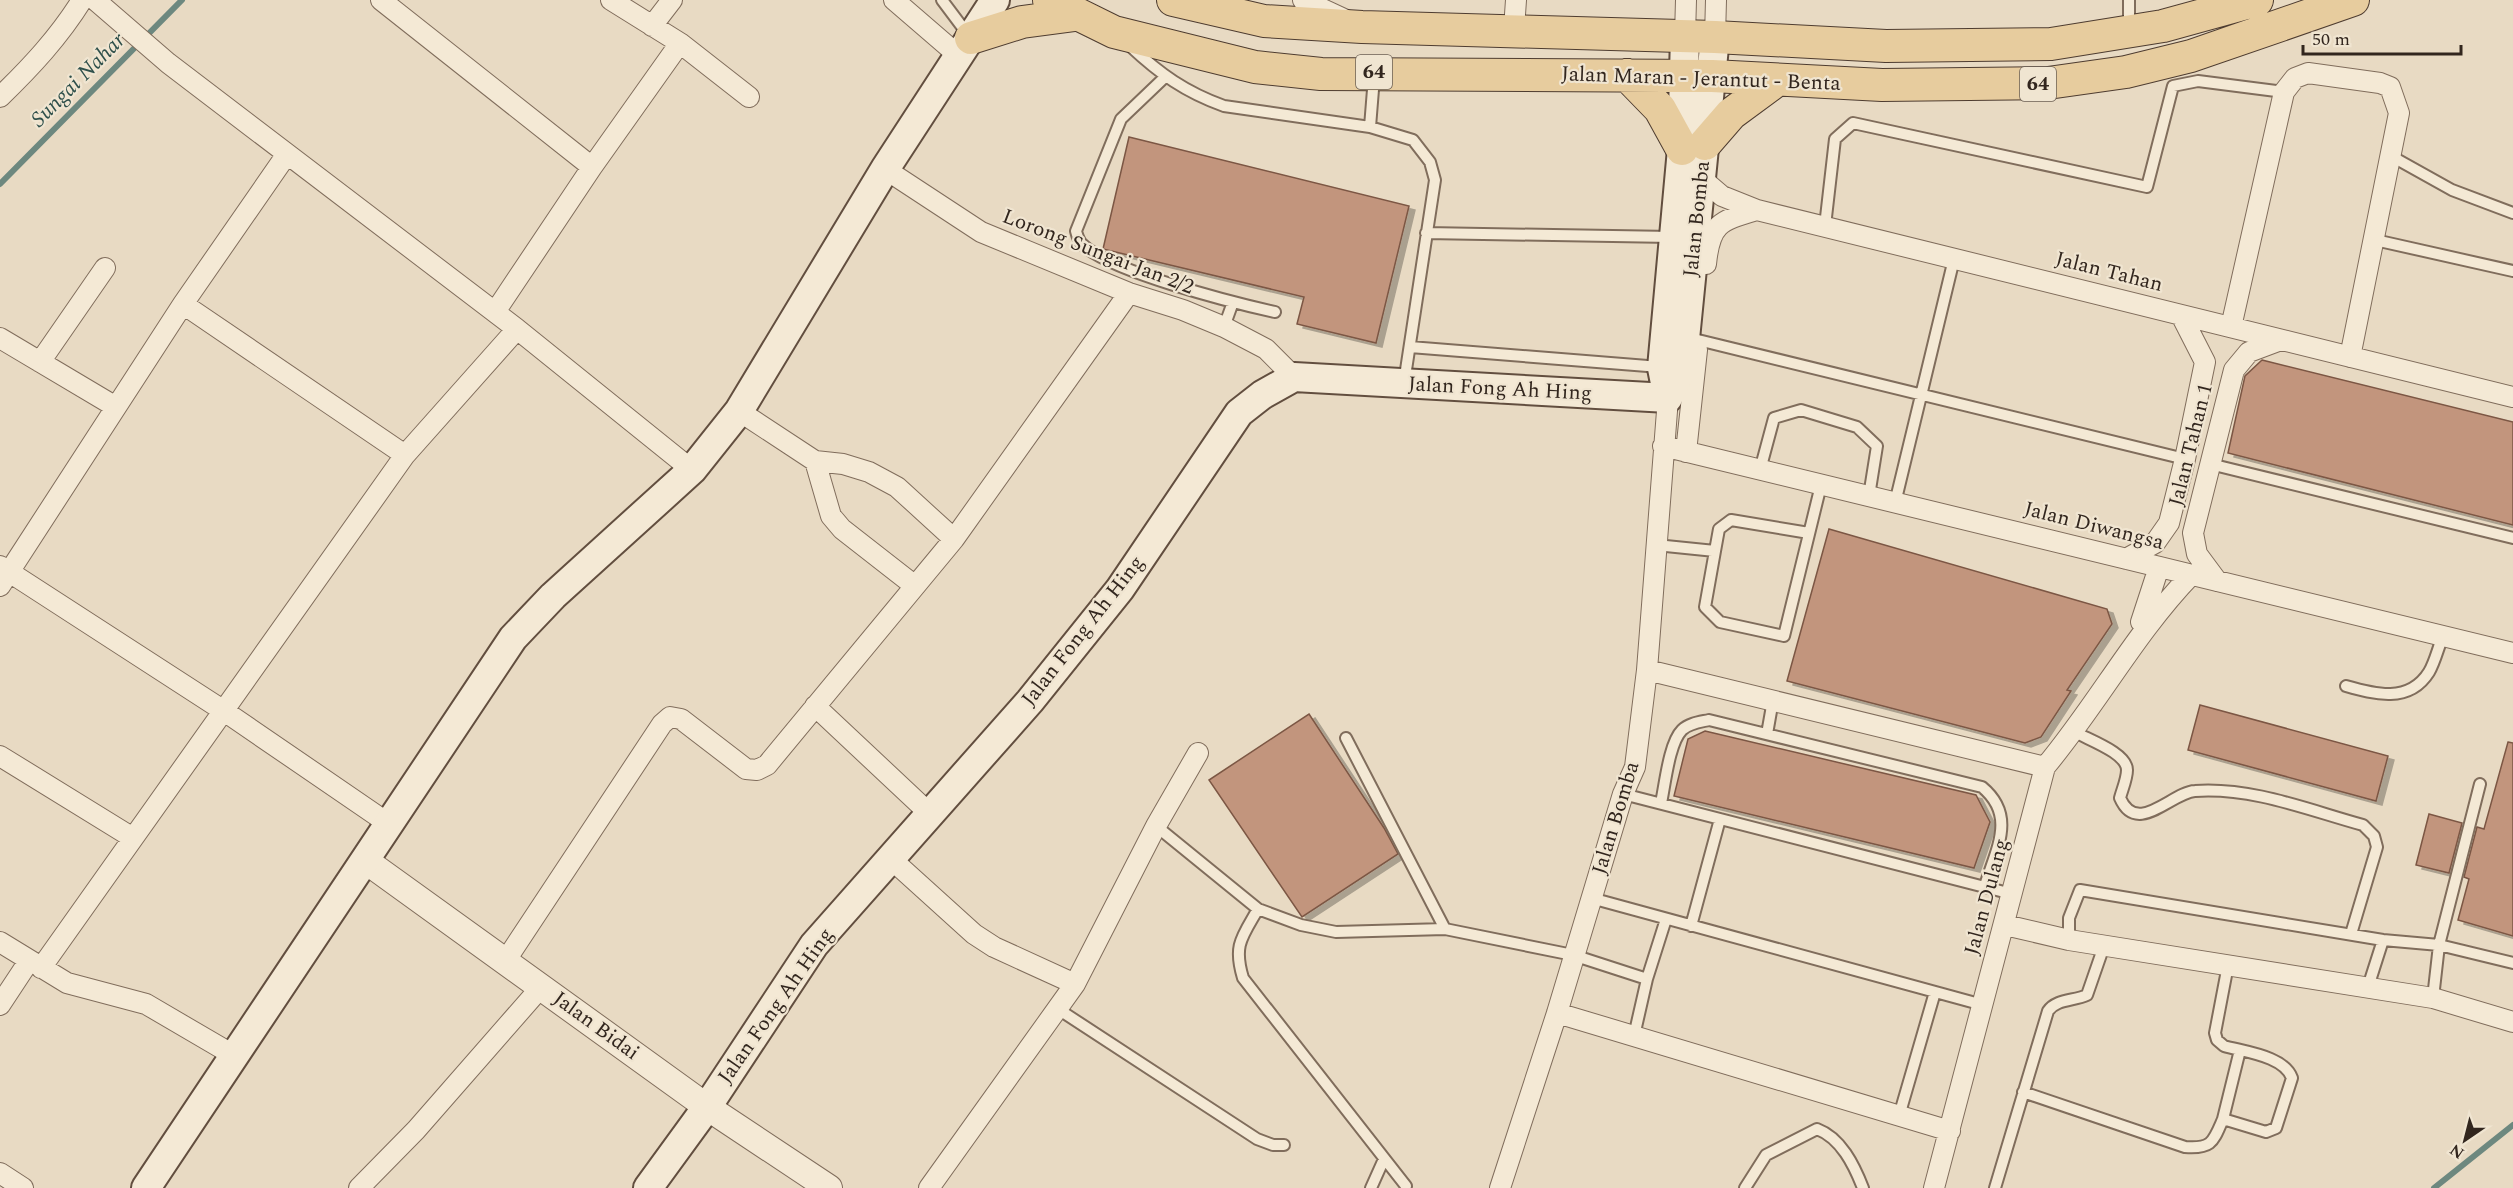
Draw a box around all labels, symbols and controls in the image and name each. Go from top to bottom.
scale bar [2303,18,2460,56]
water label: Sungai Nahar [23,25,133,135]
text: 50 m [2312,26,2350,53]
road number: 64 [1356,55,1392,89]
street label: Jalan Maran - Jerantut - Benta [1561,58,1842,100]
road number: 64 [2020,67,2056,101]
street label: Jalan Bomba [1675,158,1719,279]
street label: Lorong Sungai Jan 2/2 [997,201,1199,303]
street label: Jalan Tahan [2052,243,2166,301]
street label: Jalan Fong Ah Hing [1407,368,1593,410]
street label: Jalan Tahan 1 [2160,380,2222,510]
street label: Jalan Diwangsa [2021,493,2168,559]
street label: Jalan Fong Ah Hing [1014,549,1152,713]
street label: Jalan Bomba [1584,757,1649,879]
street label: Jalan Dulang [1956,835,2018,959]
street label: Jalan Fong Ah Hing [710,921,842,1091]
street label: Jalan Bidai [546,983,646,1069]
north arrow [2435,1110,2495,1170]
text: N [2445,1138,2469,1165]

